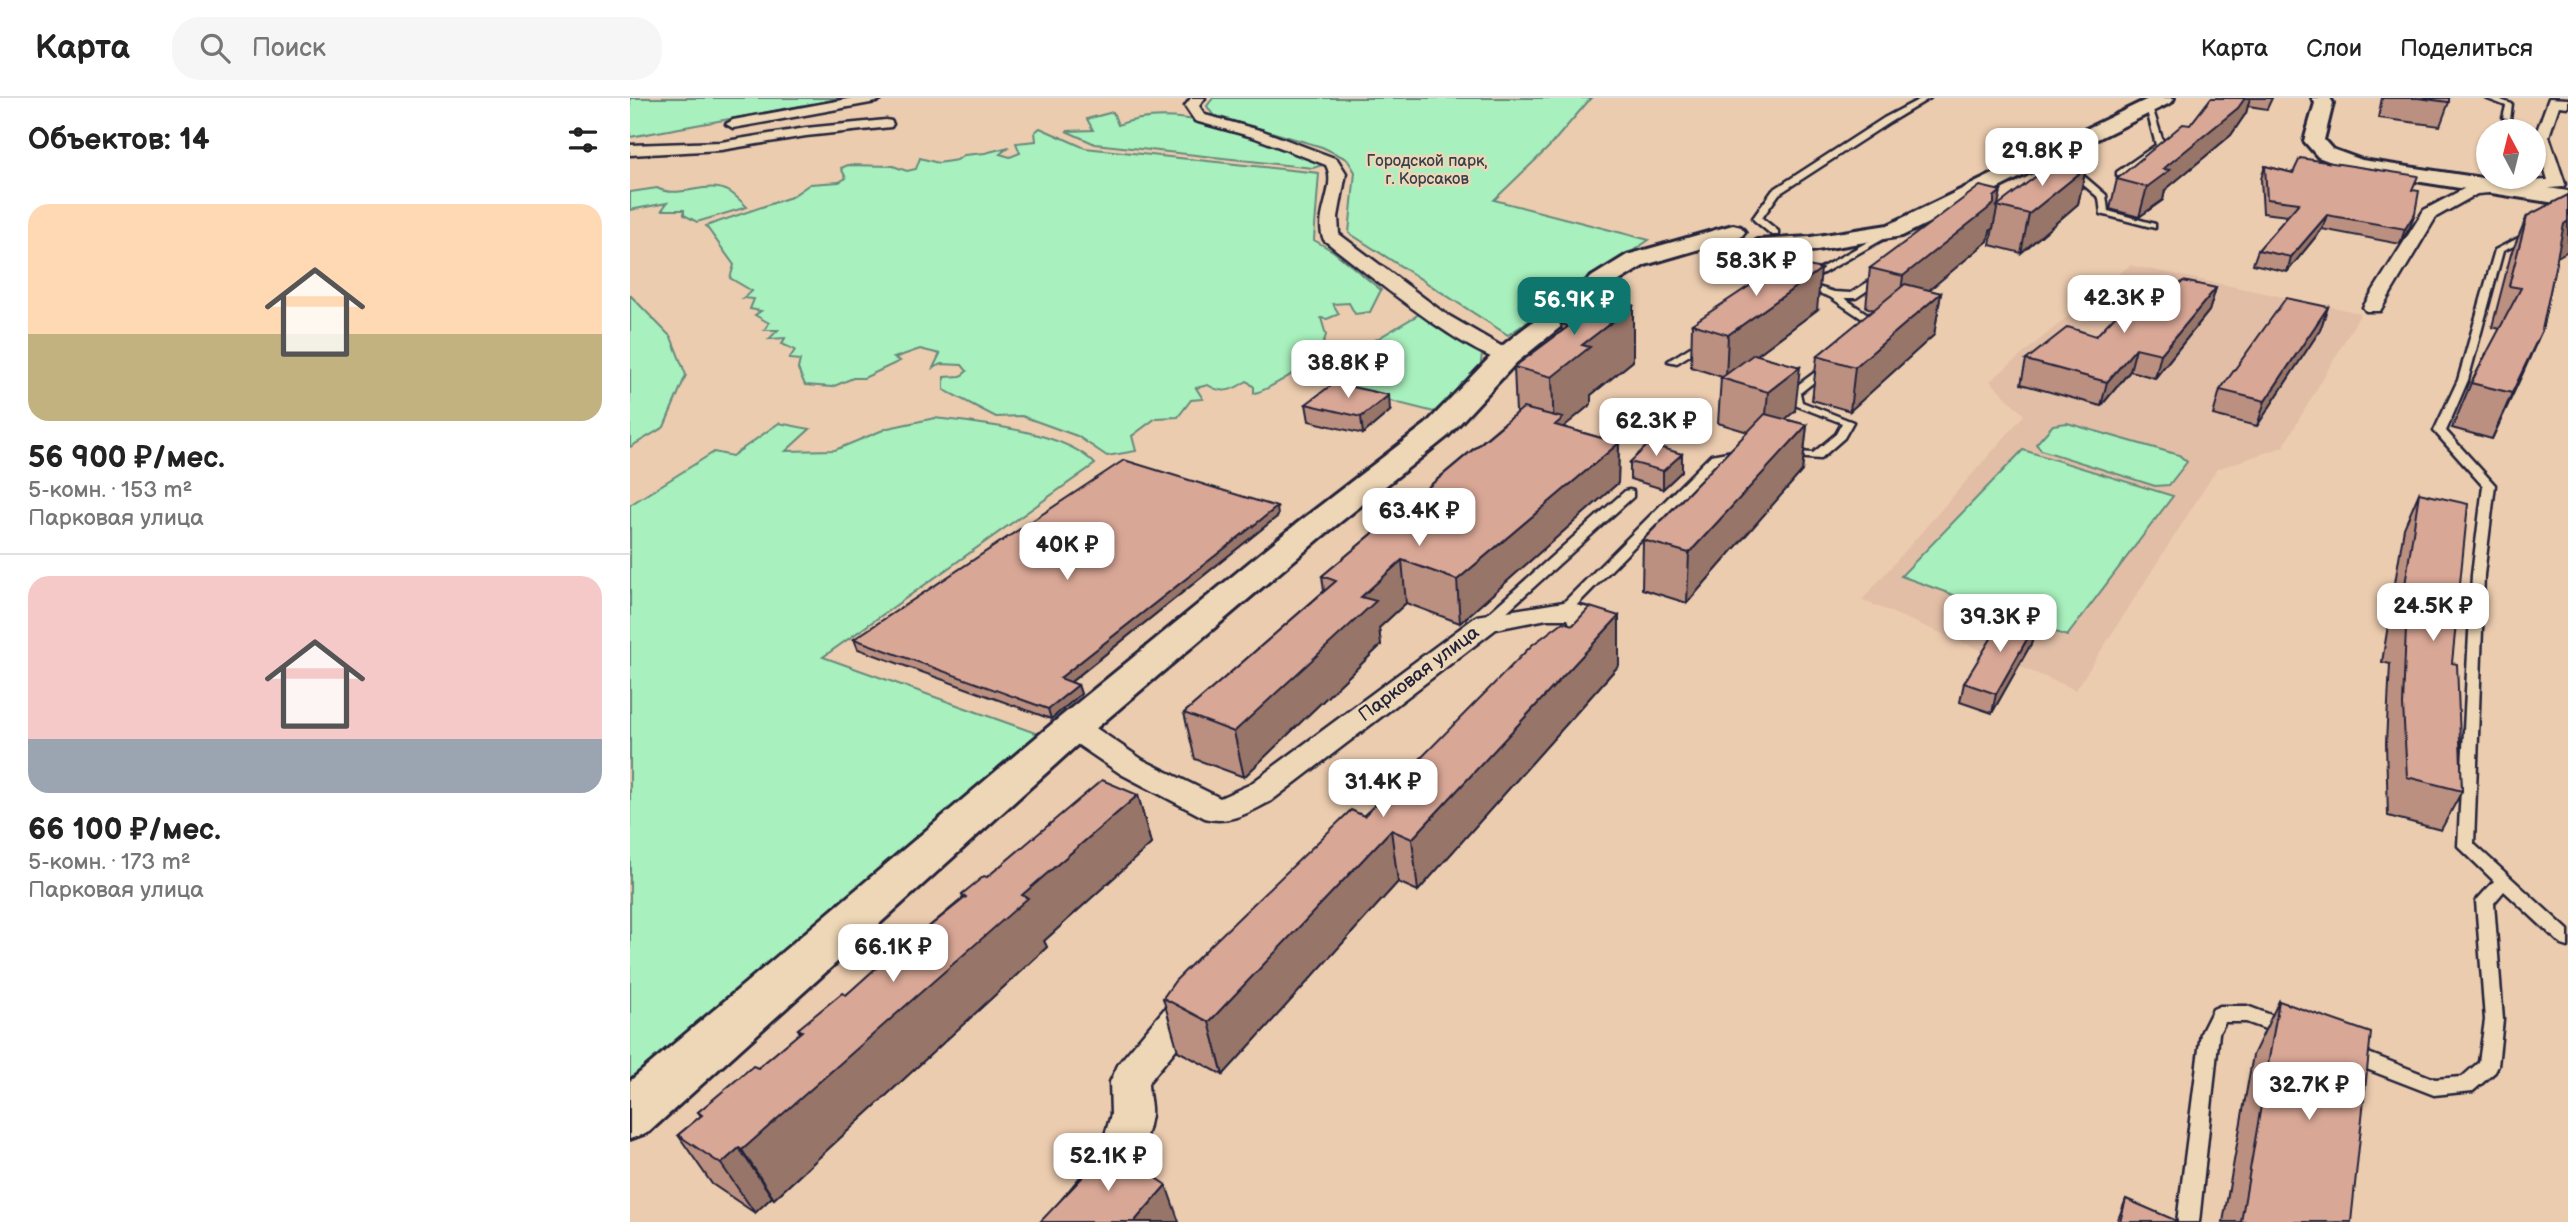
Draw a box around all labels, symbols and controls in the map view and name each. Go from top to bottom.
search box [172,17,662,80]
text: Карта [35,28,130,68]
icon: search [196,29,234,67]
text: Поиск [252,33,326,64]
text: Карта [2201,34,2268,63]
text: Слои [2306,34,2362,63]
text: Поделиться [2400,34,2533,63]
north arrow [2476,119,2546,189]
map controls [2476,119,2546,189]
icon: filters [564,121,602,159]
text: Объектов: 14 [28,122,210,158]
pin: 29.8K ₽ [1977,129,2107,188]
text: 29.8K ₽ [2001,137,2083,165]
park label: Городской парк, г. Корсаков [1367,152,1488,189]
pin: 58.3K ₽ [1691,238,1821,298]
text: 58.3K ₽ [1716,247,1796,275]
icon: home [252,249,378,375]
pin: 42.3K ₽ [2059,275,2189,335]
pin: 56.9K ₽ [1509,278,1639,337]
text: 42.3K ₽ [2083,284,2165,312]
text: 56.9K ₽ [1534,286,1614,314]
pin: 38.8K ₽ [1283,341,1413,400]
text: 38.8K ₽ [1307,349,1389,377]
pin: 62.3K ₽ [1591,398,1721,458]
text: 62.3K ₽ [1615,407,1697,435]
text: 56 900 ₽/мес. [28,440,225,476]
text: 5-комн. · 153 m² [28,476,193,504]
pin: 63.4K ₽ [1354,489,1484,548]
text: 63.4K ₽ [1378,497,1460,525]
text: Парковая улица [28,504,204,532]
pin: 40K ₽ [1018,522,1116,582]
text: 40K ₽ [1035,531,1099,559]
pin: 24.5K ₽ [2368,584,2498,643]
text: 24.5K ₽ [2393,592,2473,620]
pin: 39.3K ₽ [1935,594,2065,654]
text: 39.3K ₽ [1960,603,2040,631]
icon: home [252,621,378,747]
street label: Парковая улица [1354,621,1484,727]
pin: 31.4K ₽ [1318,760,1448,819]
text: 31.4K ₽ [1345,768,1421,796]
text: 66 100 ₽/мес. [28,812,221,848]
text: 5-комн. · 173 m² [28,848,191,876]
text: Парковая улица [28,876,204,904]
pin: 66.1K ₽ [828,924,958,984]
text: 66.1K ₽ [854,933,932,961]
pin: 32.7K ₽ [2244,1062,2374,1122]
text: 32.7K ₽ [2269,1071,2349,1099]
pin: 52.1K ₽ [1043,1134,1173,1193]
text: 52.1K ₽ [1069,1142,1147,1170]

